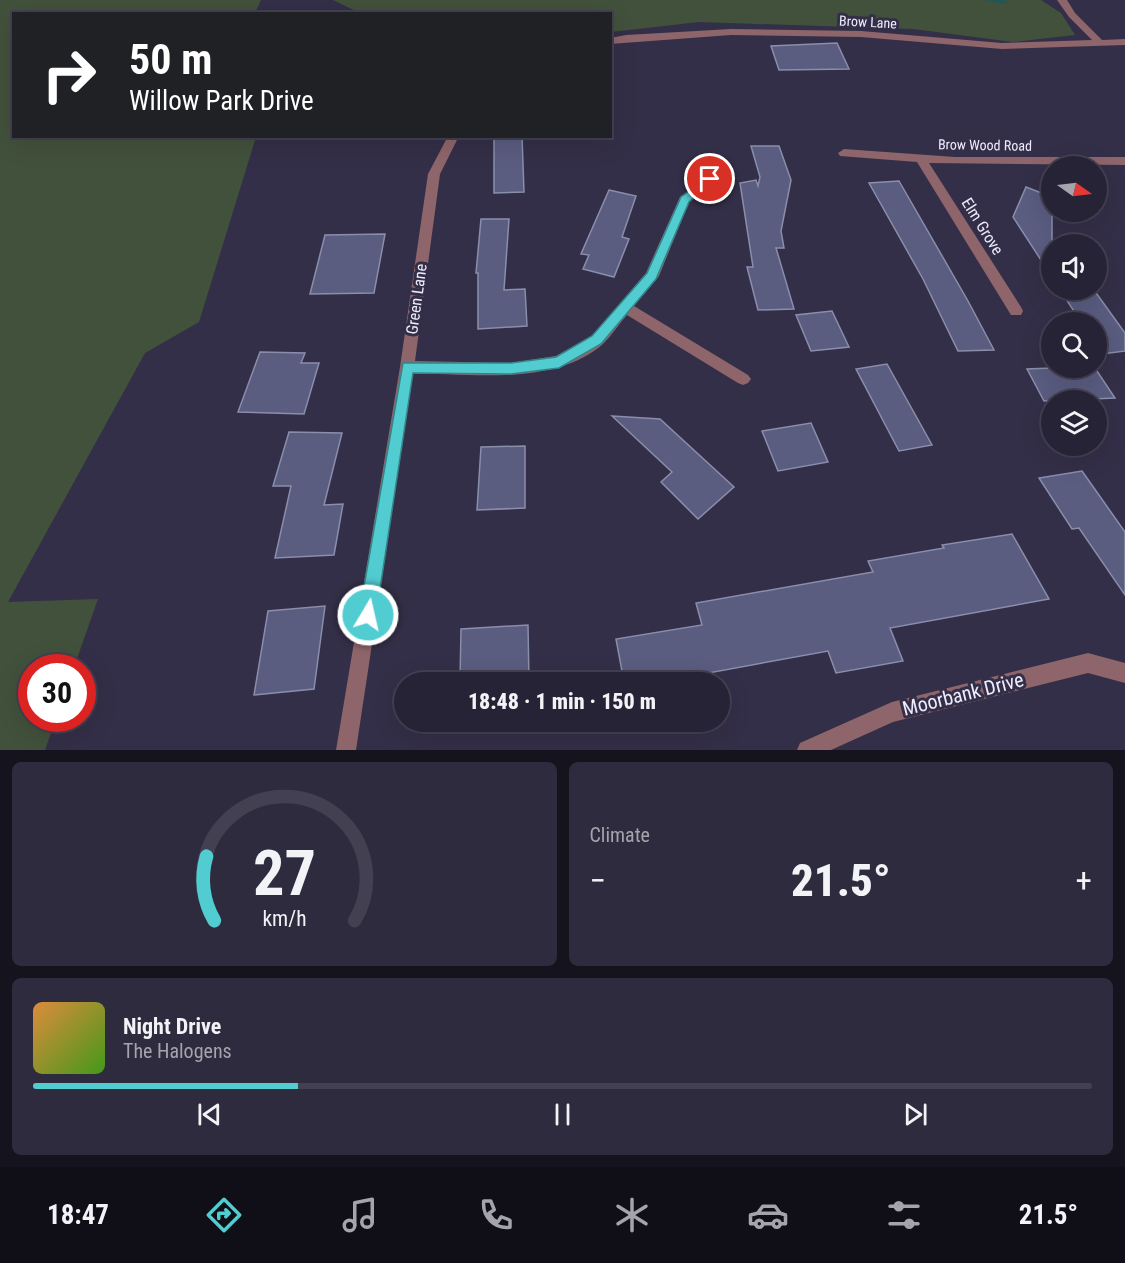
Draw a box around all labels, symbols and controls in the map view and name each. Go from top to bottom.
street label: Brow Lane [839,12,898,32]
text: 50 m [129,35,212,84]
icon: right [30,36,108,114]
text: Willow Park Drive [129,85,314,117]
street label: Brow Wood Road [938,136,1032,154]
pin [684,153,735,204]
north arrow [1041,156,1107,222]
map controls [1041,156,1107,456]
icon: arrive [693,162,726,195]
street label: Elm Grove [958,194,1008,258]
button: sound [1041,234,1107,300]
street label: Green Lane [402,263,431,336]
button: search [1041,312,1107,378]
button: layers [1041,390,1107,456]
position arrow [336,583,400,647]
speed limit sign: 30 [18,654,96,732]
street label: Moorbank Drive [900,667,1026,721]
text: 18:48 · 1 min · 150 m [468,689,656,714]
text: Climate [590,823,650,847]
text: 27 [253,837,316,910]
text: 21.5° [791,854,891,907]
text: − [590,861,606,900]
text: + [1076,861,1092,900]
text: km/h [262,906,306,931]
text: Night Drive [123,1014,221,1039]
text: The Halogens [123,1039,232,1063]
icon: previous [193,1098,226,1131]
icon: pause [546,1098,579,1131]
icon: next [899,1098,932,1131]
icon: directions [203,1194,245,1236]
icon: music [339,1194,381,1236]
icon: phone [475,1194,517,1236]
icon: climate [611,1194,653,1236]
icon: car [747,1194,789,1236]
icon: filters [883,1194,925,1236]
text: 18:47 [47,1199,109,1231]
text: 21.5° [1019,1199,1078,1231]

